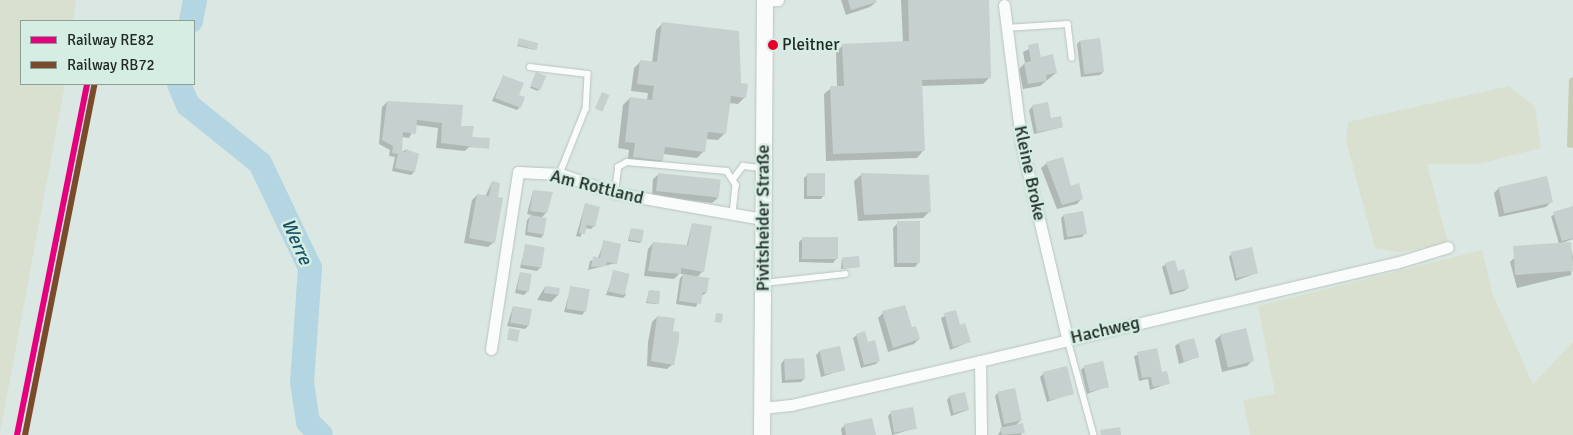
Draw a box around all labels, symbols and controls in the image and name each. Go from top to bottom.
legend [20,20,195,85]
text: Railway RE82 [67,31,154,49]
place label: Pleitner [782,35,839,55]
marker: Pleitner [768,40,778,50]
text: Railway RB72 [67,56,155,74]
street label: Kleine Broke [1009,124,1051,222]
street label: Pivitsheider Straße [752,145,774,291]
street label: Am Rottland [548,165,646,209]
water label: Werre [276,215,316,269]
street label: Hachweg [1068,312,1142,348]

